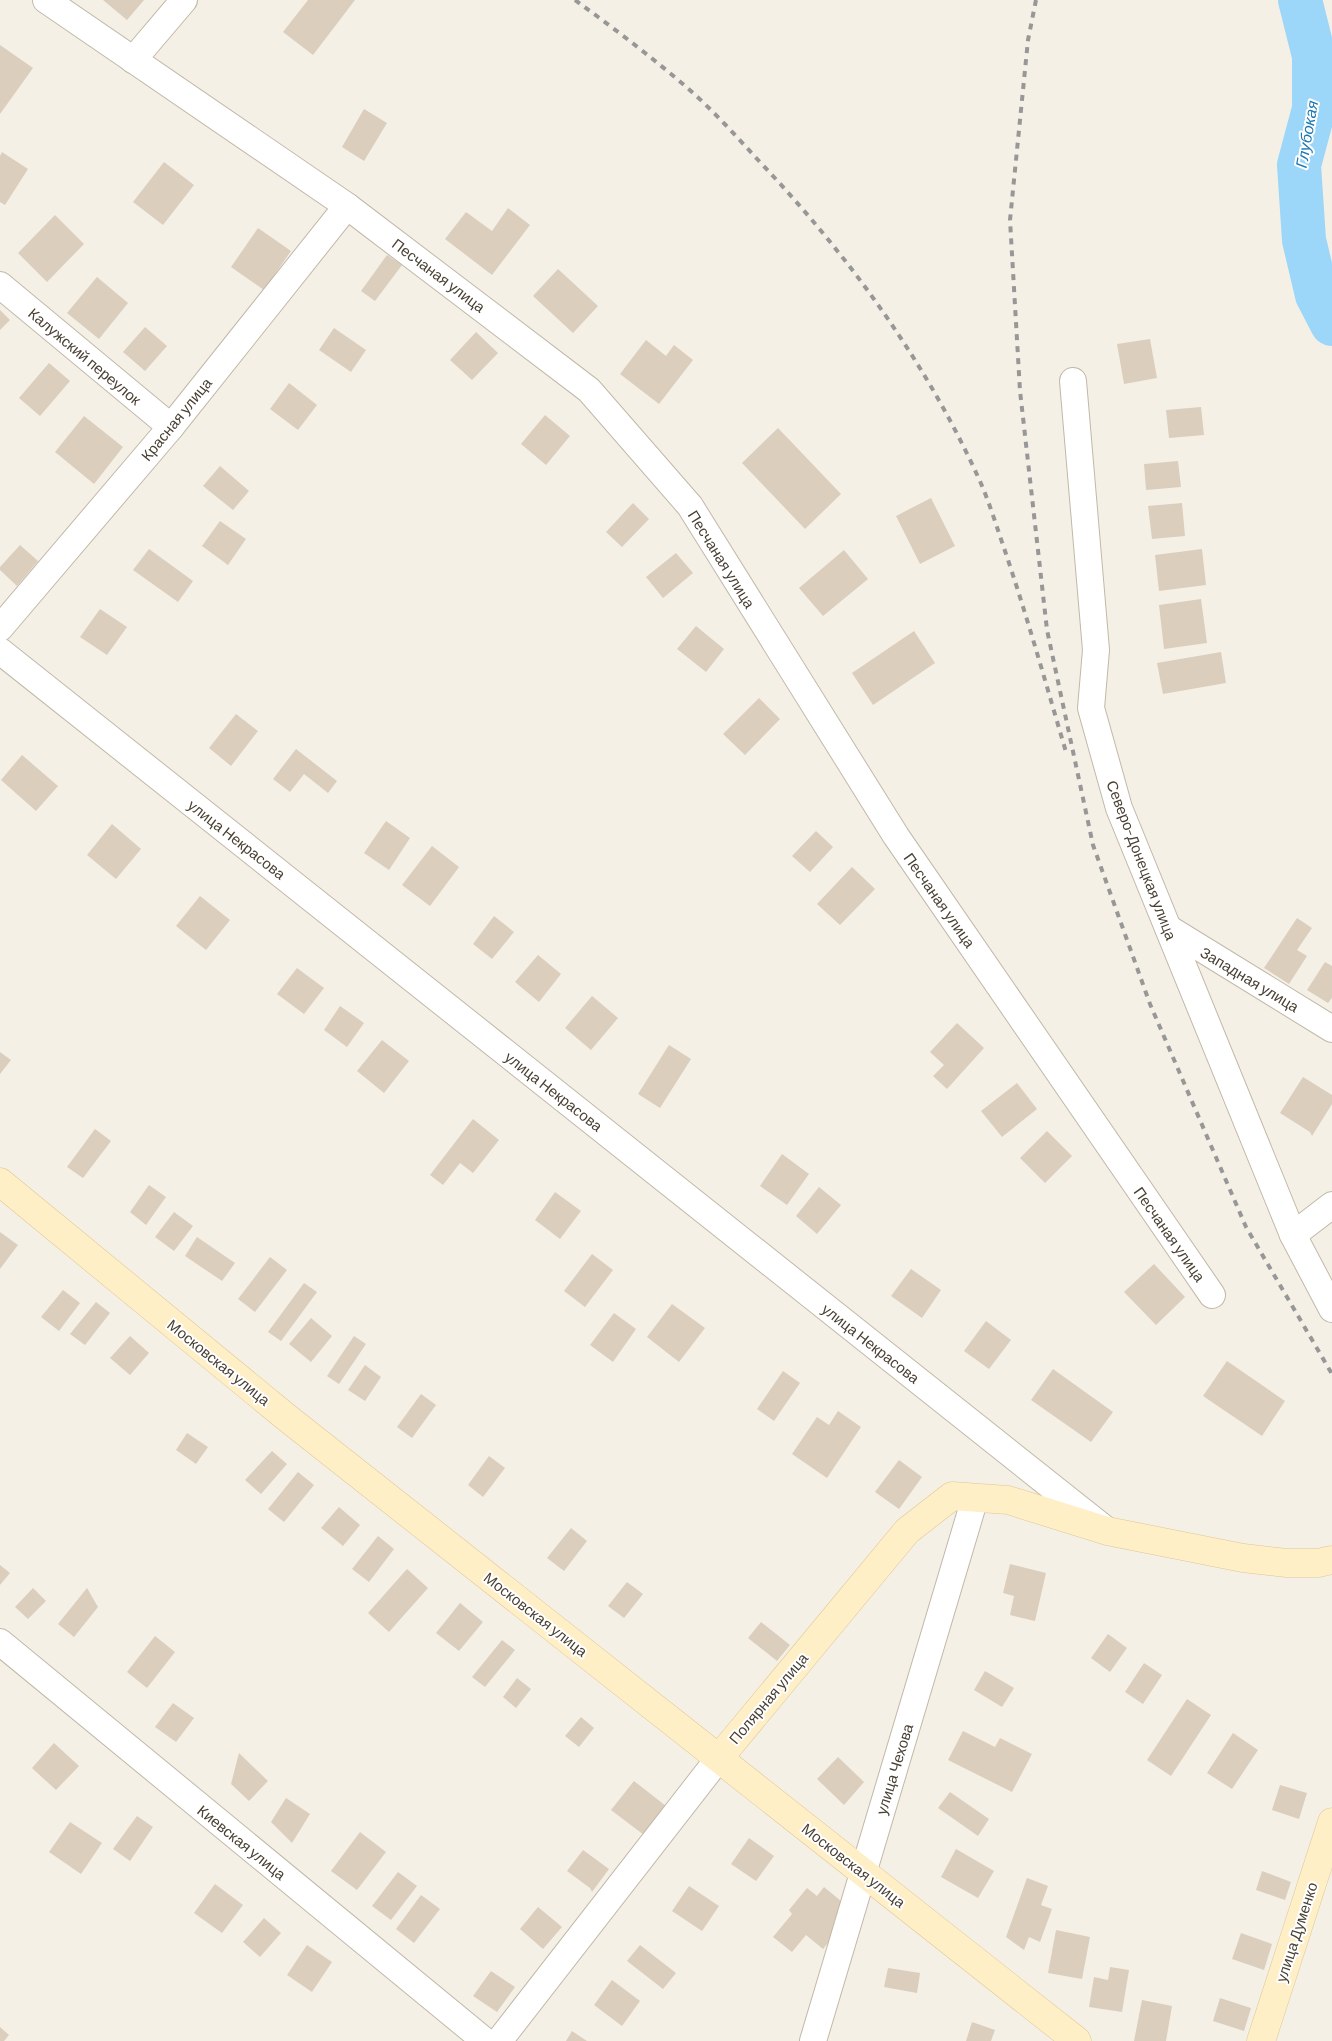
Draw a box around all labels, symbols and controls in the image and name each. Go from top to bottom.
water label: Глубокая [1291,98,1321,169]
street label: Песчаная улица [389,234,489,316]
street label: Калужский переулок [25,304,145,409]
street label: Красная улица [137,373,215,464]
street label: Песчаная улица [685,507,760,612]
street label: Северо-Донецкая улица [1103,778,1181,943]
street label: улица Некрасова [185,795,290,883]
street label: Песчаная улица [901,849,980,951]
street label: Западная улица [1198,943,1303,1016]
street label: улица Некрасова [502,1047,607,1135]
street label: Песчаная улица [1131,1183,1210,1285]
street label: улица Некрасова [819,1299,924,1387]
street label: Московская улица [164,1315,274,1409]
street label: Московская улица [481,1568,592,1660]
street label: Полярная улица [725,1648,812,1747]
street label: улица Чехова [872,1721,917,1817]
street label: Киевская улица [194,1801,290,1883]
street label: Московская улица [799,1819,910,1911]
street label: улица Думенко [1271,1880,1321,1984]

